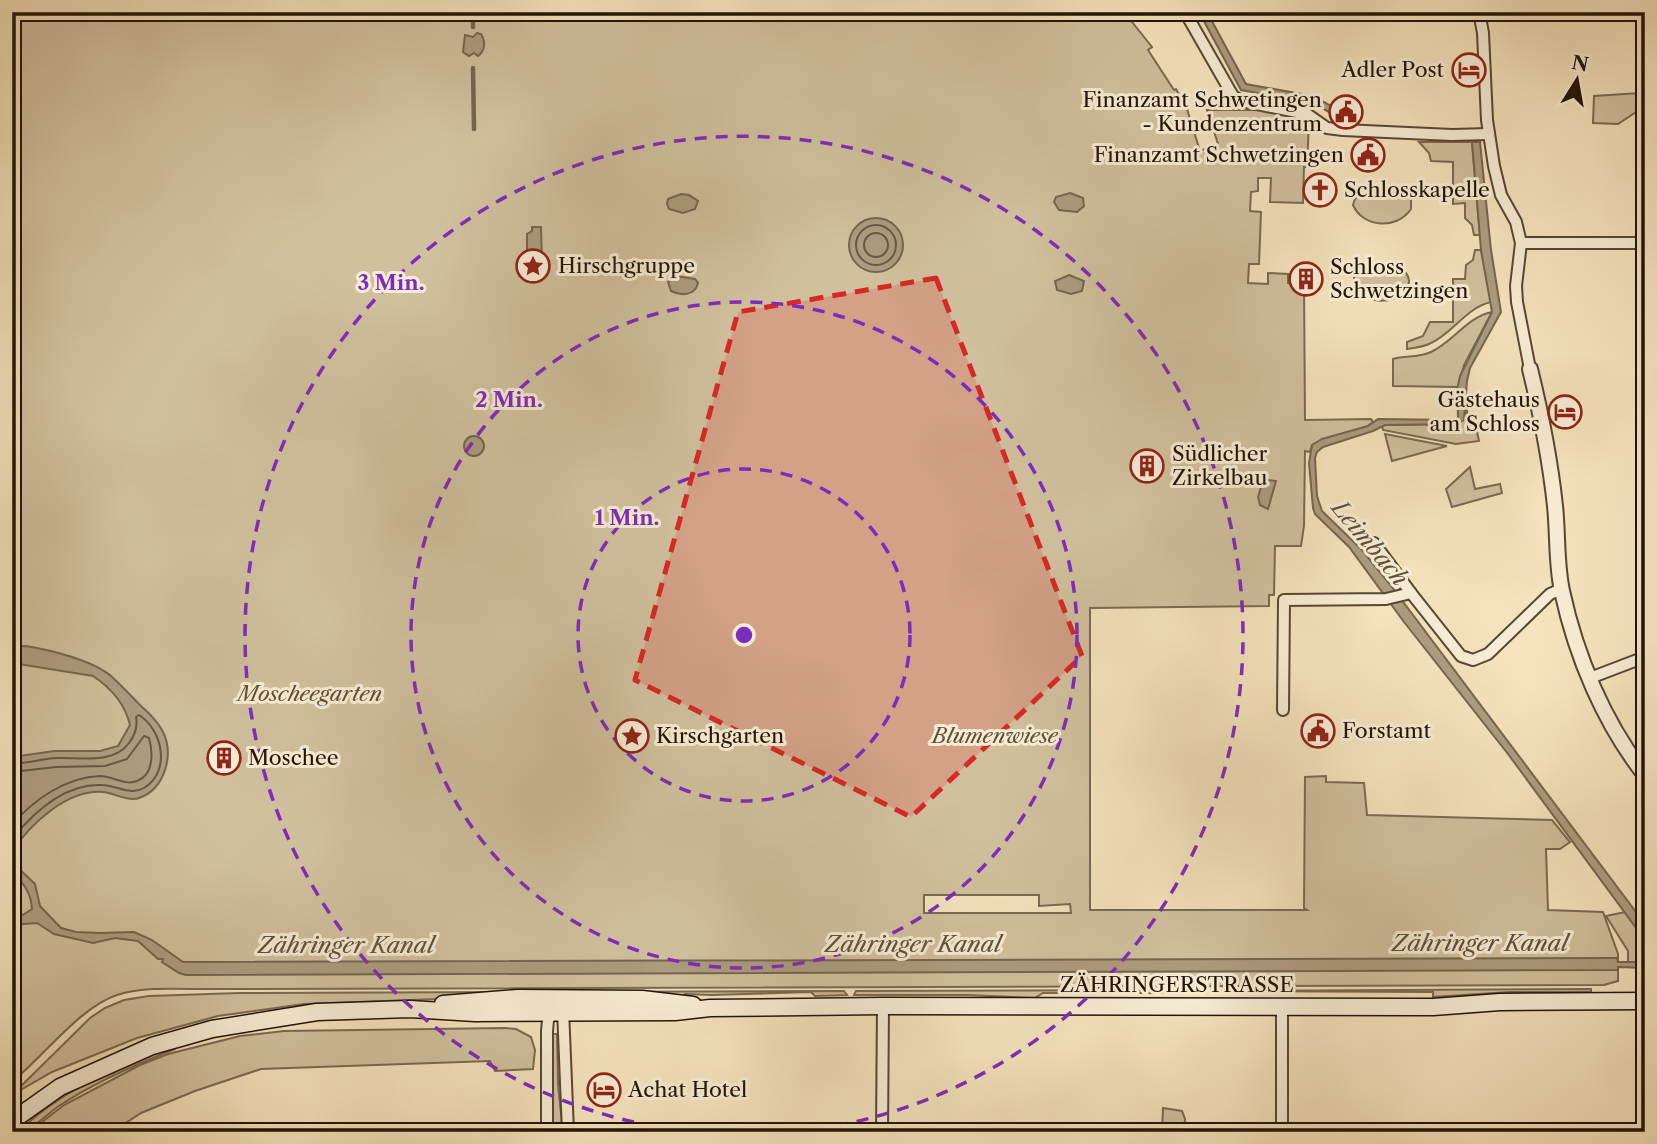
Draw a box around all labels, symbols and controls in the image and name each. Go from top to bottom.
north arrow [1542,46,1612,116]
hotel icon: Adler Post [1450,51,1488,89]
text: N [1570,51,1590,77]
place label: Adler Post [1340,57,1445,82]
place label: Finanzamt Schwetingen - Kundenzentrum [1083,87,1322,136]
public building icon: Finanzamt Schwetingen - Kundenzentrum [1327,93,1365,131]
public building icon: Finanzamt Schwetzingen [1349,136,1387,174]
place label: Finanzamt Schwetzingen [1094,142,1344,167]
church icon: Schlosskapelle [1301,171,1339,209]
place label: Schlosskapelle [1344,177,1490,202]
place icon: Hirschgruppe [514,247,552,285]
place label: Hirschgruppe [558,253,695,278]
place label: Schloss Schwetzingen [1330,254,1468,303]
building icon: Schloss Schwetzingen [1287,260,1325,298]
text: 3 Min. [357,270,425,295]
text: 2 Min. [475,387,543,412]
place label: Gästehaus am Schloss [1430,387,1540,436]
hotel icon: Gästehaus am Schloss [1546,393,1584,431]
place label: Südlicher Zirkelbau [1172,441,1268,490]
building icon: Südlicher Zirkelbau [1128,447,1166,485]
water label: Leimbach [1325,493,1414,592]
text: 1 Min. [595,505,659,530]
centre of rings [732,623,756,647]
park label: Moscheegarten [235,681,382,706]
public building icon: Forstamt [1299,712,1337,750]
place icon: Kirschgarten [613,717,651,755]
place label: Forstamt [1342,718,1432,743]
place label: Kirschgarten [656,723,784,748]
park label: Blumenwiese [930,723,1059,748]
building icon: Moschee [205,739,243,777]
place label: Moschee [248,745,338,770]
water label: Zähringer Kanal [1390,929,1571,957]
water label: Zähringer Kanal [823,930,1004,958]
water label: Zähringer Kanal [256,931,437,959]
street label: ZÄHRINGERSTRASSE [1060,972,1294,997]
hotel icon: Achat Hotel [585,1071,623,1109]
place label: Achat Hotel [627,1077,747,1102]

